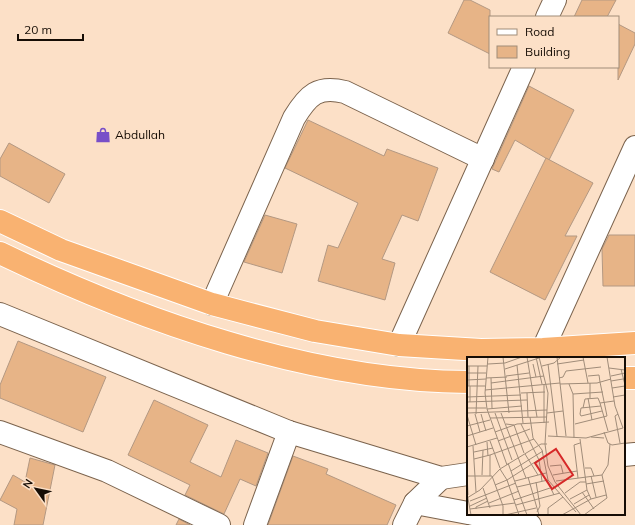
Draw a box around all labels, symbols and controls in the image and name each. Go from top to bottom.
scale bar [18,16,83,42]
legend [489,16,619,68]
text: 20 m [24,22,52,37]
text: Road [525,24,554,39]
text: Building [525,44,570,59]
shop icon: Abdullah [94,126,112,144]
place label: Abdullah [115,127,165,142]
inset map [467,357,625,515]
north arrow [16,469,56,509]
text: N [19,476,36,491]

